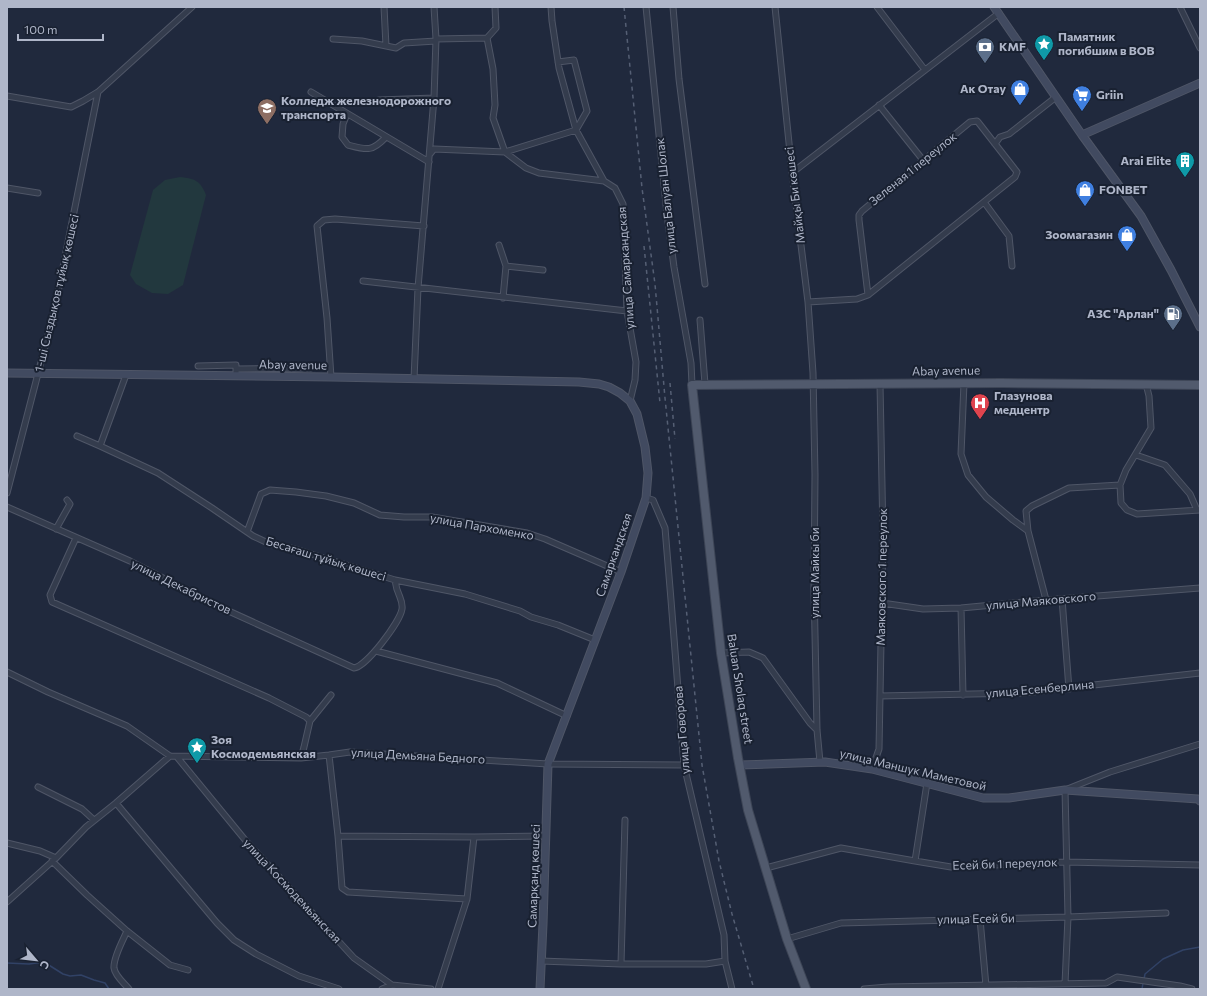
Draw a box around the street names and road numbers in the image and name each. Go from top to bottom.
street label: Зеленая 1 переулок [866,128,959,208]
street label: улица Балуан Шолак [652,137,678,255]
street label: Майқы Би көшесі [781,146,807,244]
street label: улица Самаркандская [614,206,636,330]
street label: 1-ші Сыздықов тұйық көшесі [31,213,81,373]
street label: Abay avenue [259,356,327,372]
street label: Abay avenue [912,362,980,378]
street label: Маяковского 1 переулок [873,507,889,646]
street label: улица Пархоменко [429,510,535,542]
street label: Самаркандская [592,511,634,598]
street label: улица Майкы би [807,527,821,619]
street label: Бесағаш тұйық көшесі [265,533,388,583]
street label: улица Декабристов [129,556,234,616]
street label: улица Маяковского [985,588,1096,612]
street label: Baluan Sholaq street [725,633,757,745]
street label: улица Есенберлина [985,676,1095,700]
street label: улица Говорова [670,685,692,775]
street label: улица Демьяна Бедного [351,744,486,766]
street label: улица Маншук Маметовой [839,745,988,793]
street label: Самарқанд көшесі [524,824,542,928]
street label: улица Космодемьянская [241,835,345,945]
street label: Есей би 1 переулок [952,854,1058,872]
street label: улица Есей би [937,910,1015,926]

